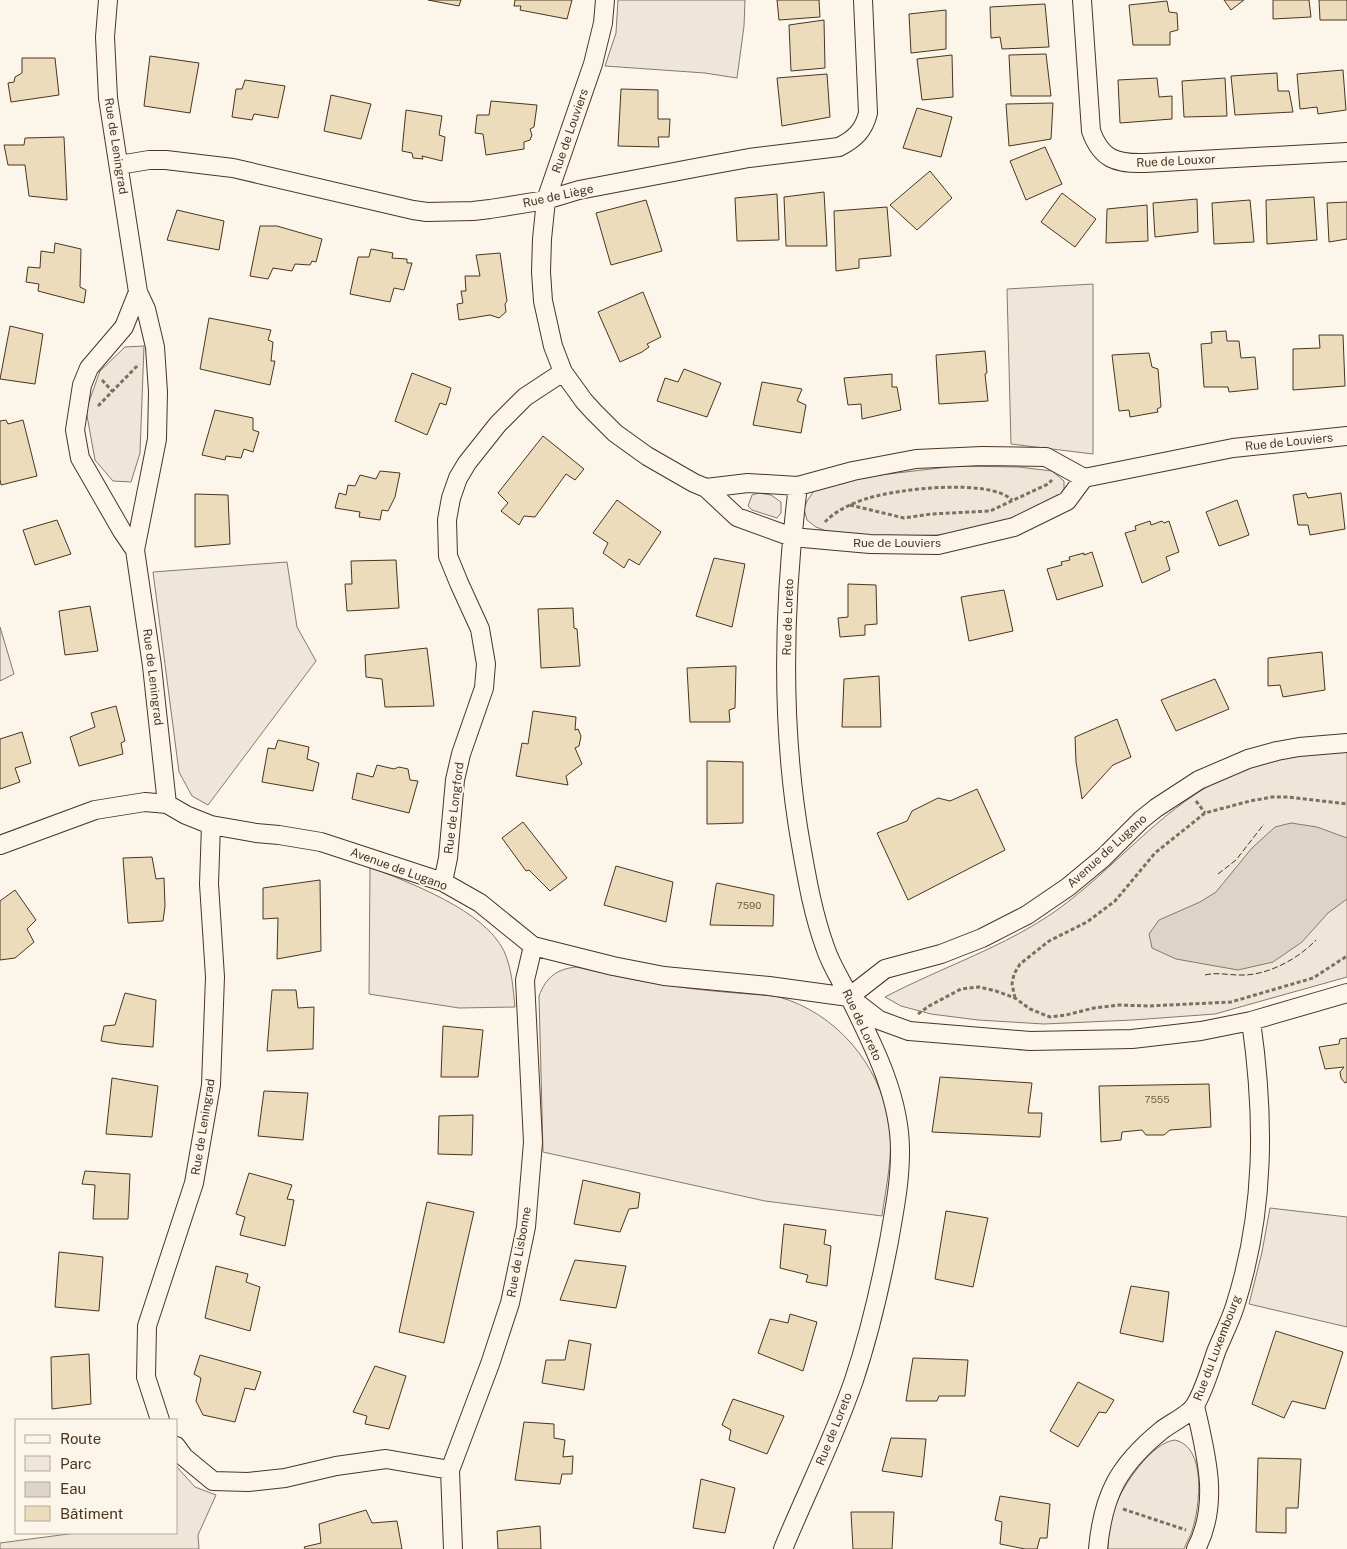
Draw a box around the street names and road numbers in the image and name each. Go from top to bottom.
street label: Rue de Louviers [549,87,591,175]
street label: Rue de Leningrad [101,97,131,195]
street label: Rue de Louxor [1136,152,1216,170]
street label: Rue de Liège [521,182,595,210]
street label: Rue de Louviers [1244,430,1334,454]
street label: Rue de Louviers [853,536,941,550]
street label: Rue de Loreto [780,578,796,656]
street label: Rue de Leningrad [140,628,166,726]
street label: Rue de Longford [441,761,467,855]
street label: Avenue de Lugano [1064,811,1150,890]
street label: Avenue de Lugano [349,845,450,893]
street label: Rue de Loreto [839,987,885,1063]
street label: Rue de Leningrad [188,1078,218,1176]
street label: Rue de Lisbonne [504,1205,534,1298]
street label: Rue du Luxembourg [1190,1293,1244,1403]
street label: Rue de Loreto [813,1390,855,1467]

